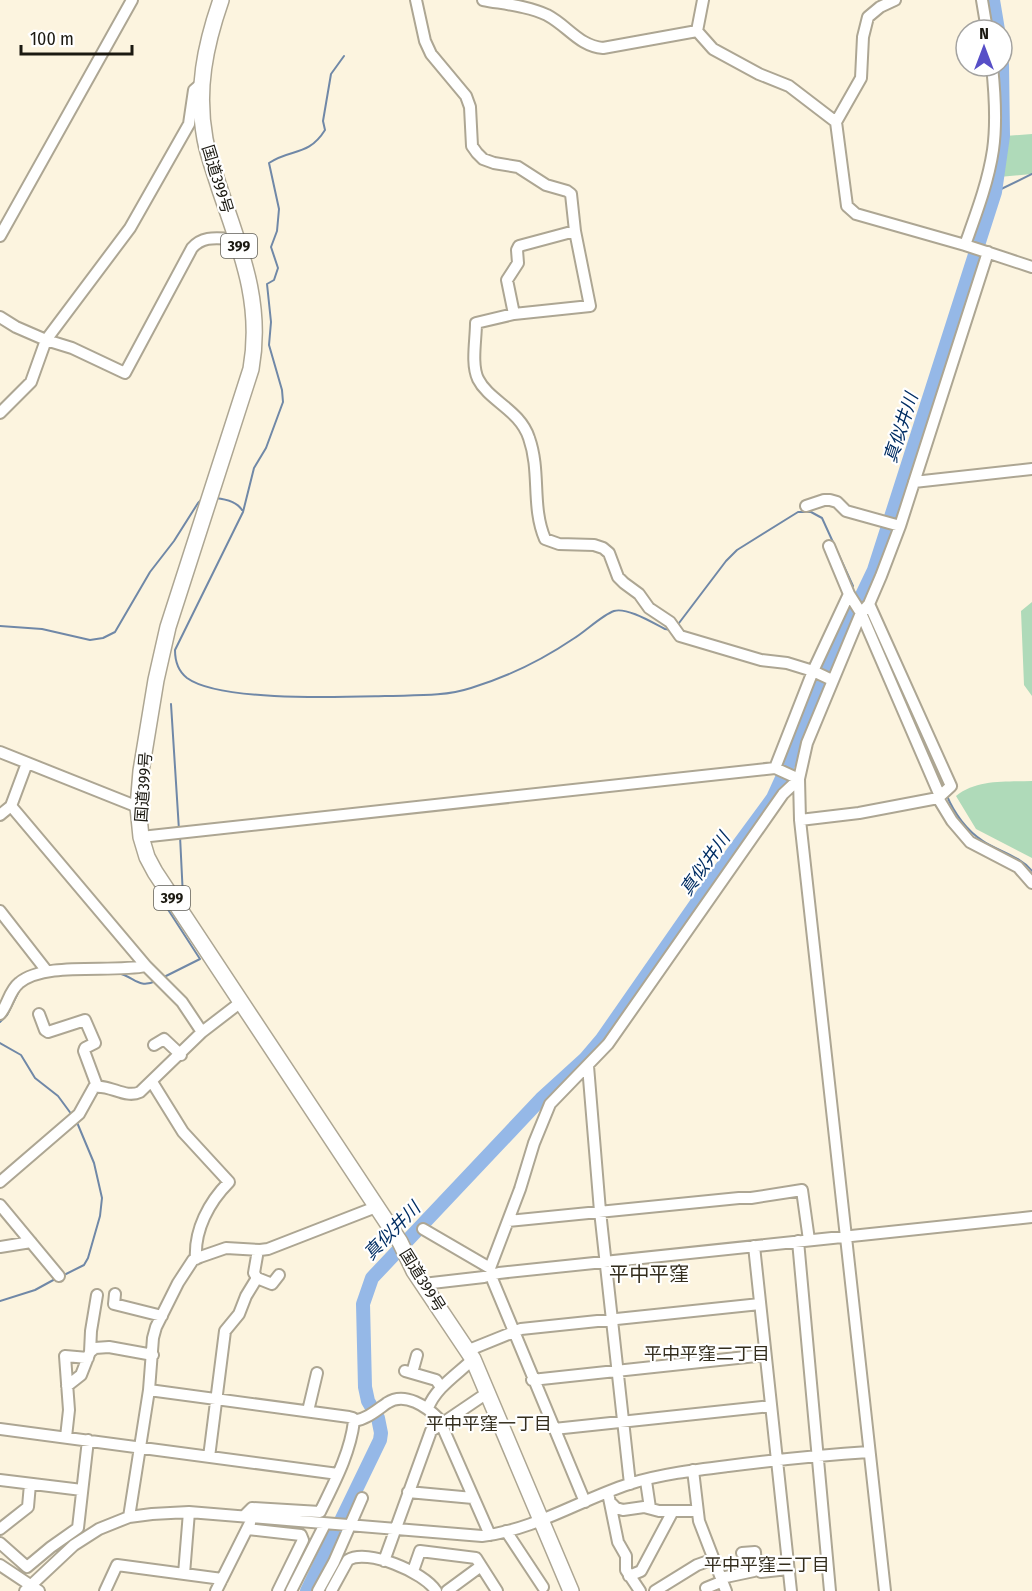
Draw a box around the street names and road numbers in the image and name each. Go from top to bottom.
street label: 国道399号 [198,143,237,216]
road number: 399 [221,234,257,258]
street label: 国道399号 [132,751,155,823]
road number: 399 [154,886,190,910]
street label: 国道399号 [396,1245,449,1315]

